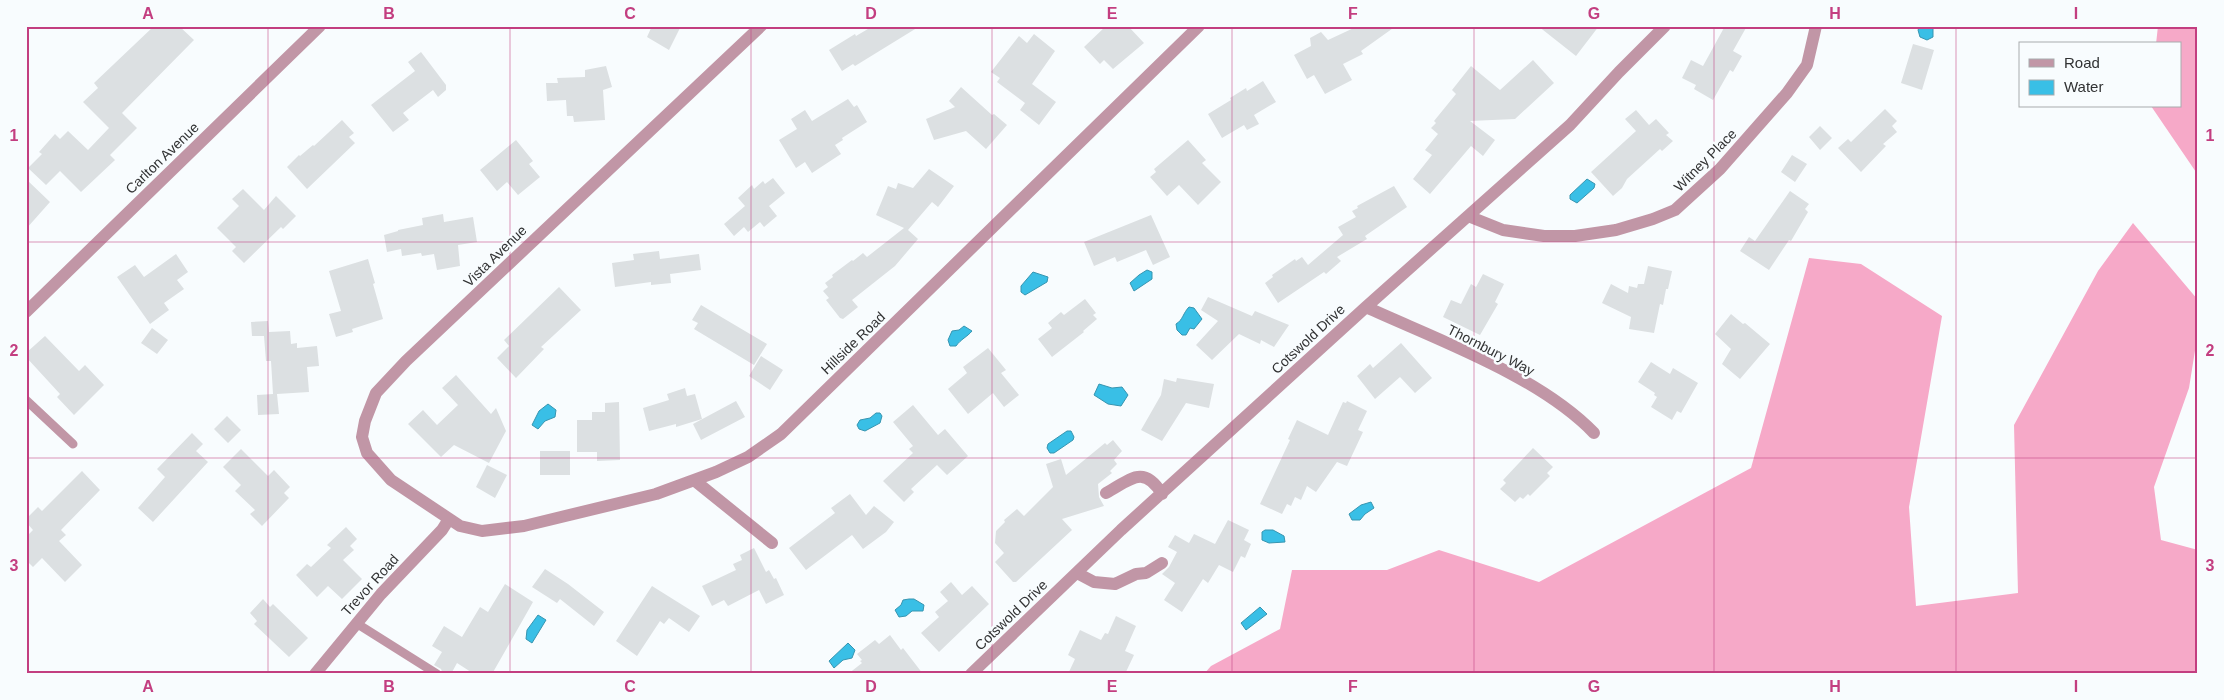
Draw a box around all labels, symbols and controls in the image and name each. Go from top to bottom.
text: A [142,5,154,22]
text: B [383,5,395,22]
text: C [624,5,636,22]
text: D [865,5,877,22]
text: E [1107,5,1118,22]
text: F [1348,5,1358,22]
text: G [1588,5,1600,22]
text: H [1829,5,1841,22]
text: I [2074,5,2078,22]
legend [2019,42,2182,108]
text: Road [2064,54,2100,71]
text: Water [2064,78,2103,95]
street label: Carlton Avenue [122,119,202,197]
street label: Witney Place [1670,125,1740,195]
text: 1 [10,127,19,144]
text: 1 [2206,127,2215,144]
street label: Vista Avenue [460,222,530,290]
street label: Cotswold Drive [1268,301,1348,377]
street label: Hillside Road [818,309,888,377]
street label: Thornbury Way [1445,321,1537,379]
text: 2 [10,342,19,359]
text: 2 [2206,342,2215,359]
street label: Trevor Road [338,551,402,619]
text: 3 [10,557,19,574]
text: 3 [2206,557,2215,574]
street label: Cotswold Drive [972,576,1051,653]
text: A [142,678,154,695]
text: B [383,678,395,695]
text: C [624,678,636,695]
text: D [865,678,877,695]
text: E [1107,678,1118,695]
text: F [1348,678,1358,695]
text: G [1588,678,1600,695]
text: H [1829,678,1841,695]
text: I [2074,678,2078,695]

